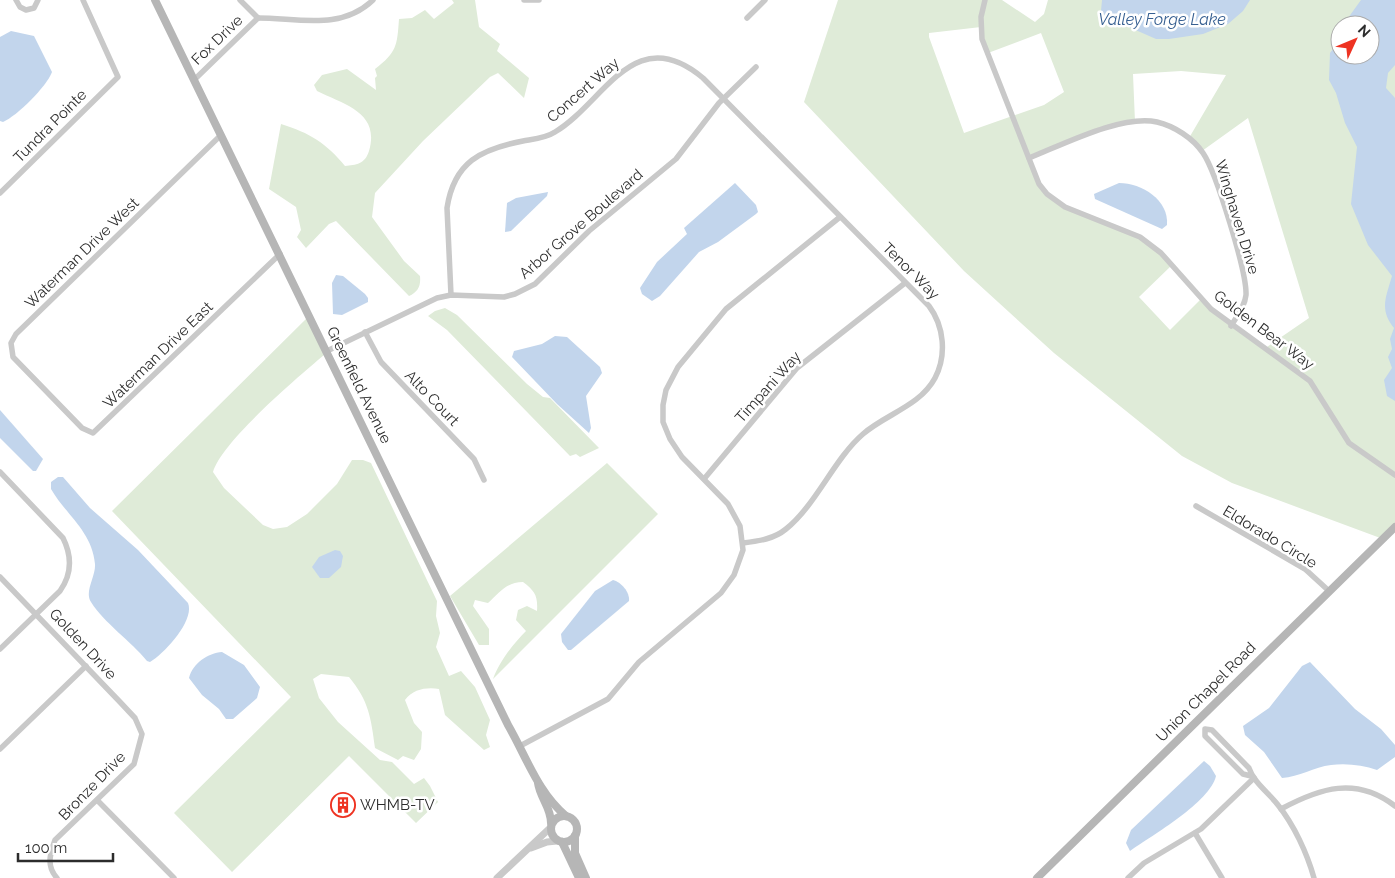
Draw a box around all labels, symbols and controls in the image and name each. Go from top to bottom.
water label: Valley Forge Lake [1098,10,1226,29]
street label: Fox Drive [188,11,246,69]
north arrow [1330,15,1380,65]
text: N [1355,22,1374,40]
street label: Concert Way [543,54,623,126]
street label: Tundra Pointe [10,86,90,166]
street label: Winghaven Drive [1211,158,1263,276]
street label: Arbor Grove Boulevard [515,165,647,283]
street label: Waterman Drive West [21,194,143,312]
street label: Tenor Way [879,239,943,303]
street label: Golden Bear Way [1210,287,1318,373]
street label: Waterman Drive East [99,298,217,412]
street label: Greenfield Avenue [323,324,395,447]
street label: Timpani Way [731,348,805,426]
street label: Alto Court [401,366,463,430]
street label: Eldorado Circle [1220,502,1321,572]
street label: Golden Drive [46,605,120,683]
street label: Union Chapel Road [1152,638,1260,746]
street label: Bronze Drive [55,748,129,824]
building icon: WHMB-TV [330,792,356,818]
place label: WHMB-TV [360,796,435,814]
scale bar [18,830,112,862]
text: 100 m [25,839,67,857]

